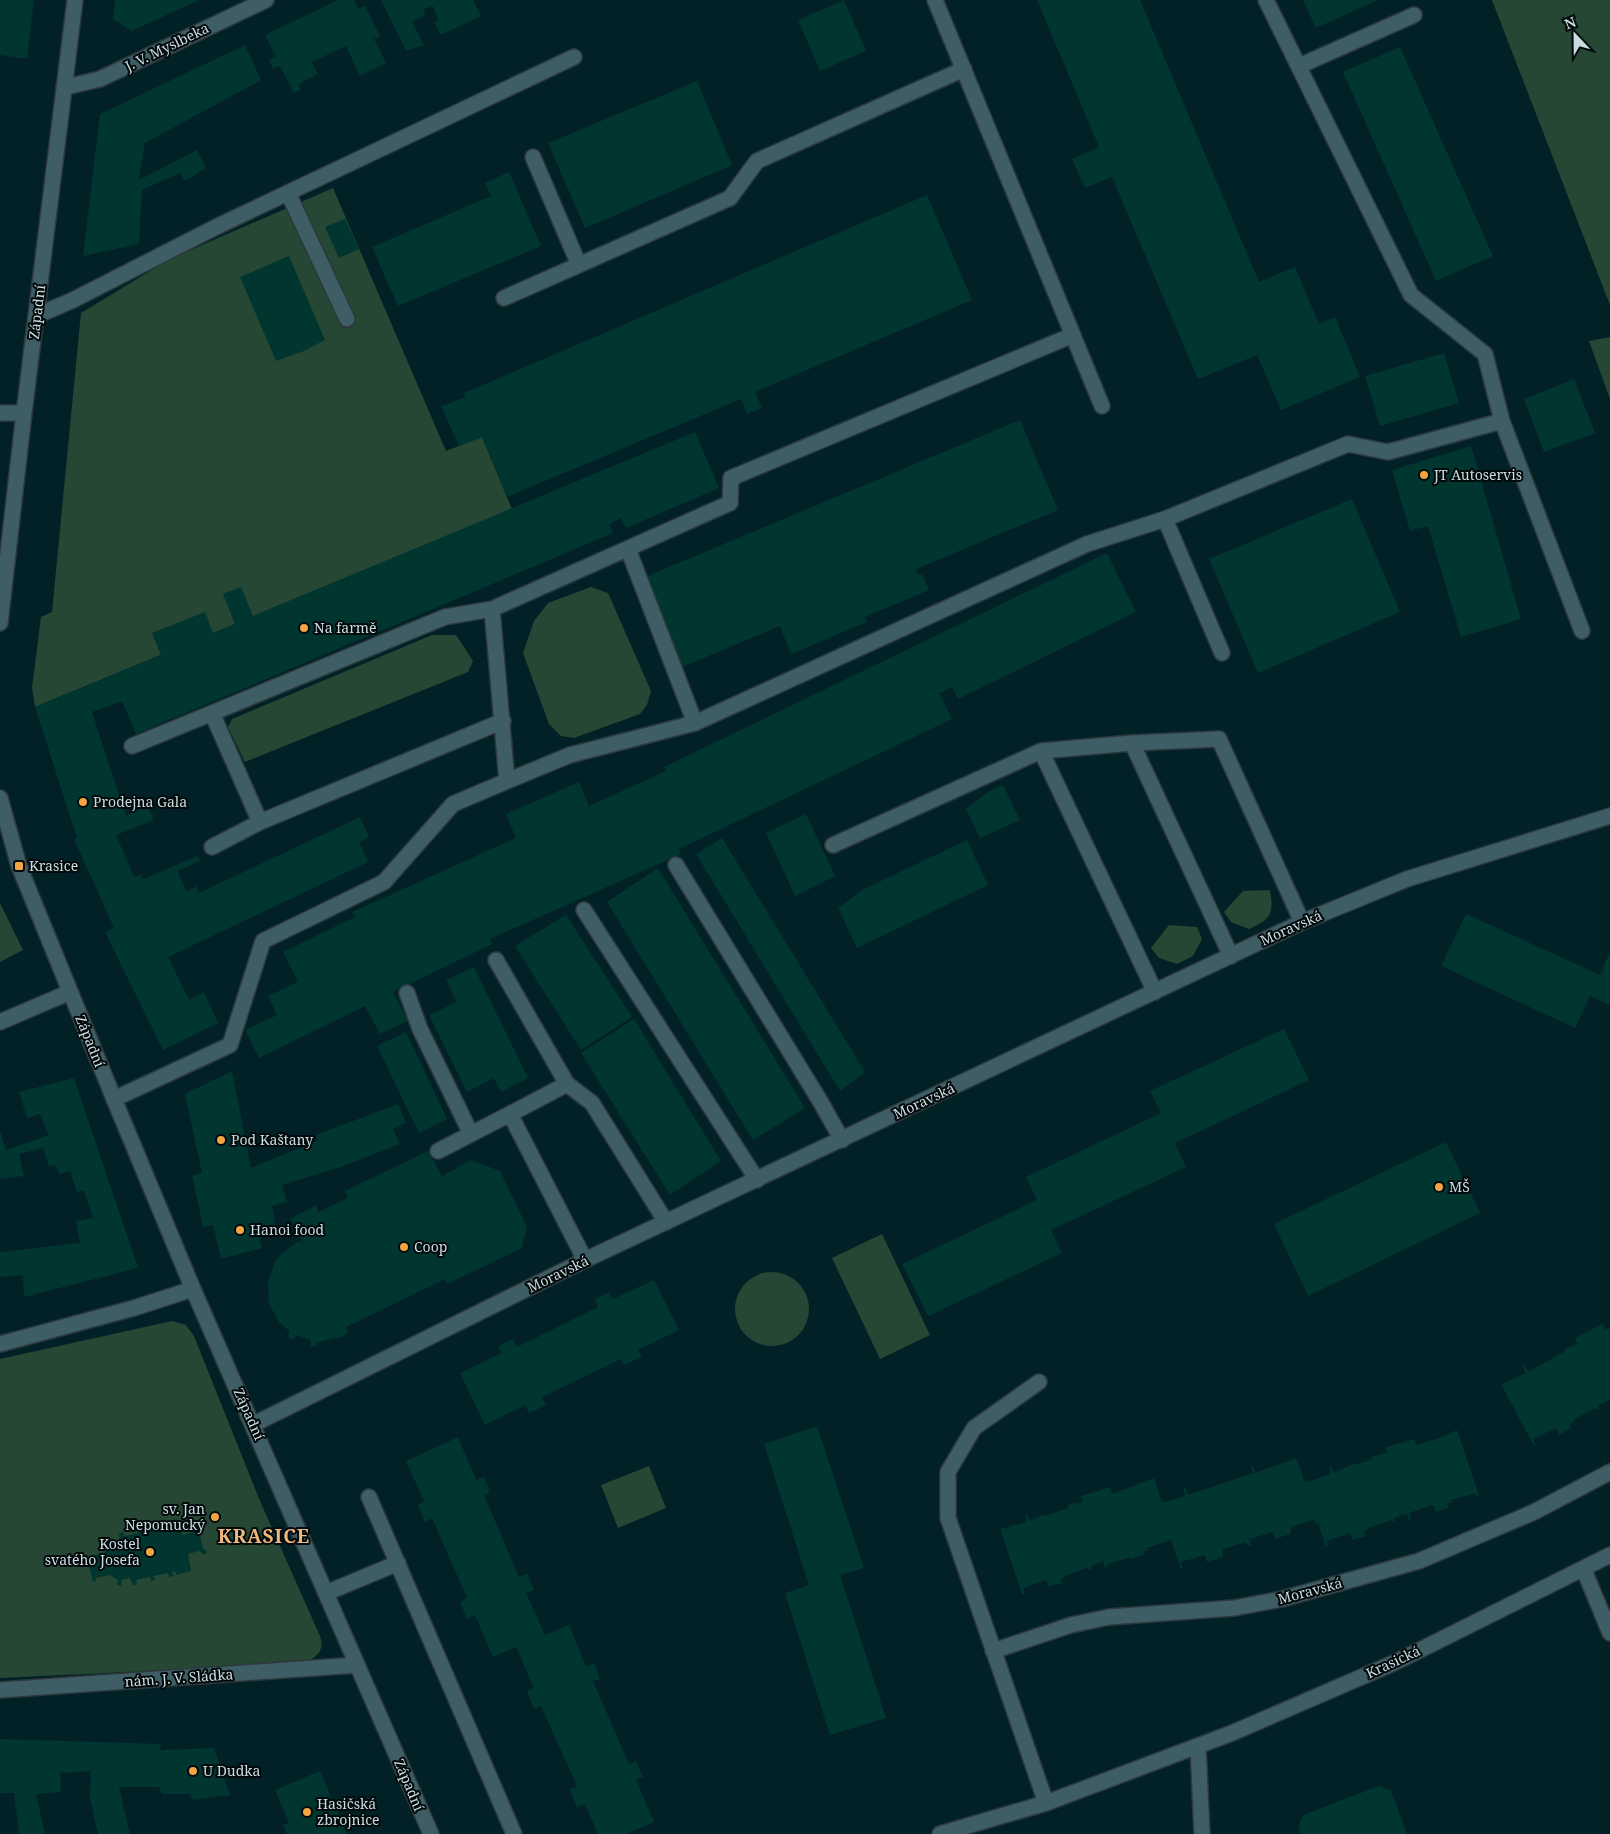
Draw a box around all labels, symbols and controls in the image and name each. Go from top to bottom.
north arrow [1550,10,1600,60]
text: N [1561,12,1579,33]
street label: J. V. Myslbeka [121,18,212,75]
street label: Západní [24,283,49,340]
place label: JT Autoservis [1433,465,1522,484]
marker: JT Autoservis [1418,469,1430,481]
place label: Na farmě [314,618,377,637]
marker: Na farmě [298,622,310,634]
place label: Prodejna Gala [93,792,187,811]
marker: Prodejna Gala [77,796,89,808]
place label: Krasice [29,856,78,875]
marker: Krasice [13,860,25,872]
street label: Moravská [1257,905,1325,950]
street label: Západní [71,1012,110,1070]
street label: Moravská [890,1078,958,1123]
place label: Pod Kaštany [231,1130,313,1149]
marker: Pod Kaštany [215,1134,227,1146]
place label: MŠ [1449,1177,1470,1196]
marker: MŠ [1433,1181,1445,1193]
place label: Hanoi food [250,1220,325,1239]
marker: Hanoi food [234,1224,246,1236]
place label: Coop [414,1237,447,1256]
marker: Coop [398,1241,410,1253]
street label: Moravská [524,1251,592,1297]
street label: Západní [230,1385,269,1443]
place label: sv. Jan Nepomucký [125,1499,205,1534]
marker: sv. Jan Nepomucký [209,1511,221,1523]
district label: KRASICE [218,1523,310,1549]
place label: Kostel svatého Josefa [45,1534,141,1569]
marker: Kostel svatého Josefa [144,1546,156,1558]
street label: Moravská [1276,1573,1344,1608]
street label: Krasická [1363,1641,1423,1682]
street label: nám. J. V. Sládka [124,1664,234,1691]
street label: Západní [390,1756,429,1814]
place label: U Dudka [203,1761,261,1780]
marker: U Dudka [187,1765,199,1777]
place label: Hasičská zbrojnice [317,1794,380,1829]
marker: Hasičská zbrojnice [301,1806,313,1818]

